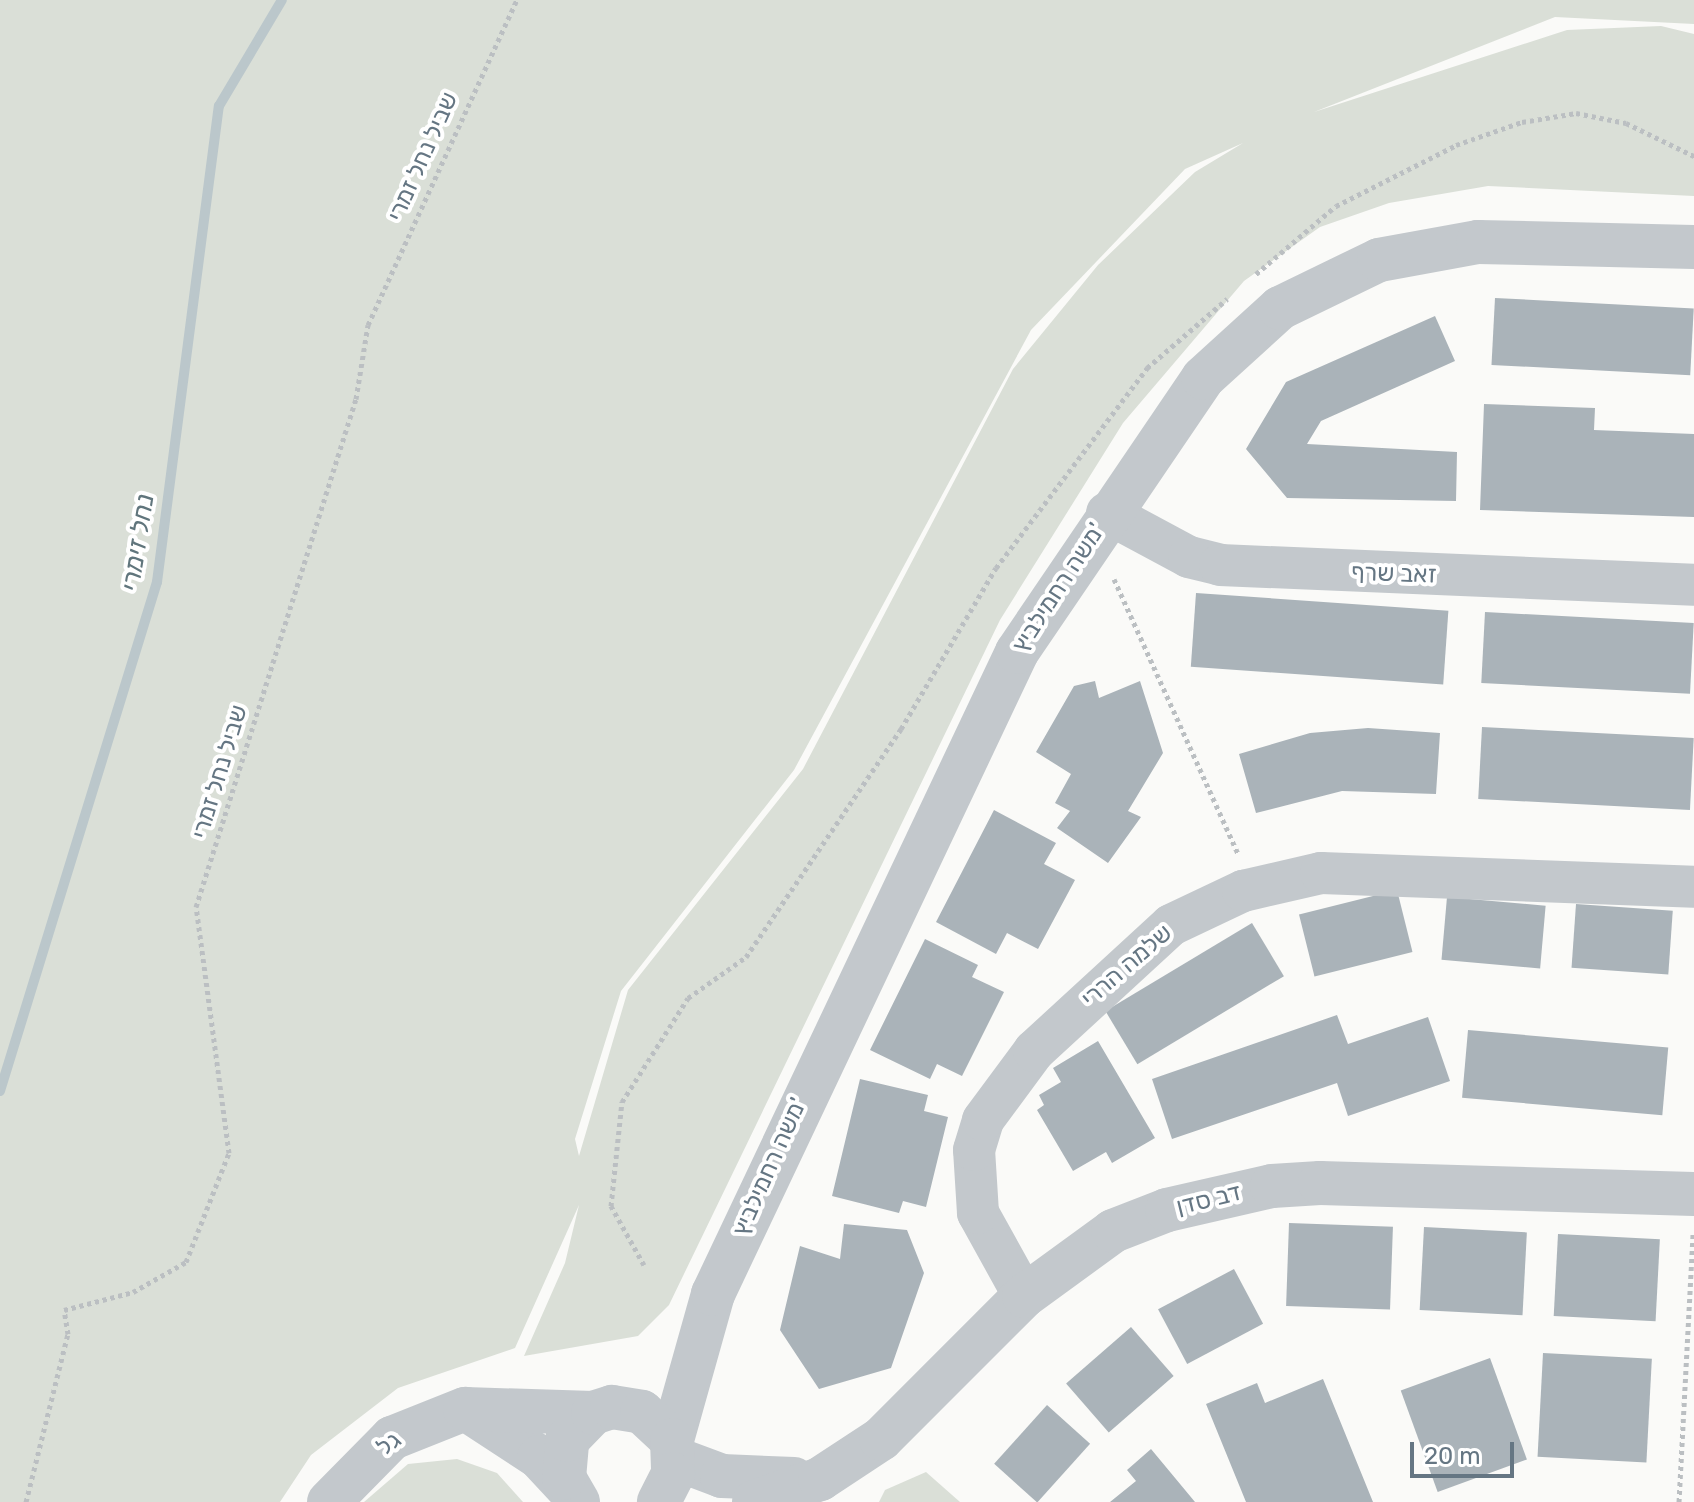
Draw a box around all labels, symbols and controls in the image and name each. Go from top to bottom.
street label: שביל נחל זמרי [381,87,465,227]
water label: נחל זימרי [115,491,161,595]
street label: משה רחמילביץ' [1007,518,1111,658]
street label: זאב שרף [1351,558,1437,590]
street label: שביל נחל זמרי [186,701,254,843]
street label: שלמה הררי [1076,919,1178,1013]
street label: משה רחמילביץ' [727,1093,813,1241]
street label: דב סדן [1173,1178,1245,1222]
street label: גל [371,1426,407,1462]
scale bar [1414,1426,1518,1476]
text: 20 m [1424,1442,1481,1470]

